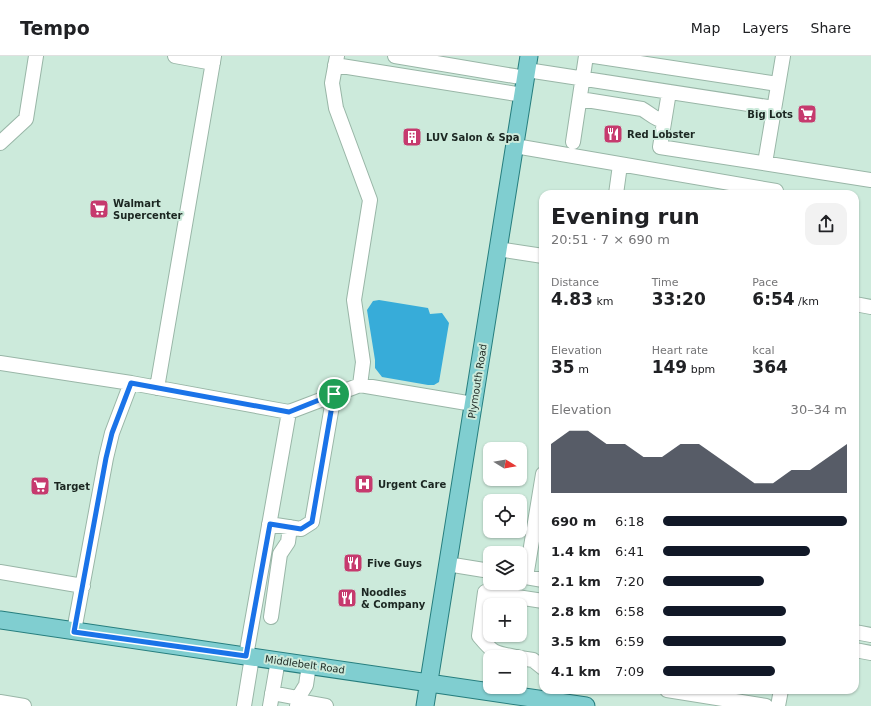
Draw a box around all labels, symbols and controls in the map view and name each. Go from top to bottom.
text: Tempo [20,17,90,39]
text: Map [691,20,720,36]
text: Layers [742,20,789,36]
text: Share [811,20,851,36]
supermarket icon: Big Lots [796,103,818,125]
place label: Big Lots [747,109,793,120]
restaurant icon: Red Lobster [602,123,624,145]
building icon: LUV Salon & Spa [401,126,423,148]
place label: Red Lobster [627,129,695,140]
place label: LUV Salon & Spa [426,132,520,143]
supermarket icon: Walmart Supercenter [88,198,110,220]
place label: Walmart Supercenter [113,198,183,221]
button: share [805,203,847,245]
text: Evening run [551,204,700,229]
text: 20:51 · 7 × 690 m [551,232,670,247]
text: Distance [551,276,599,289]
text: Time [652,276,679,289]
text: Pace [752,276,778,289]
text: 4.83 [551,289,593,309]
text: 33:20 [652,289,706,309]
text: 6:54 [752,289,795,309]
text: km [593,295,614,308]
text: /km [795,295,819,308]
street label: Plymouth Road [466,343,489,419]
text: Elevation [551,344,602,357]
text: Heart rate [652,344,708,357]
text: kcal [752,344,775,357]
text: 35 [551,357,575,377]
text: 149 [652,357,687,377]
text: 364 [752,357,788,377]
text: m [575,363,589,376]
text: bpm [687,363,715,376]
pin [317,377,351,411]
icon: arrive [323,383,345,405]
text: Elevation [551,402,611,417]
text: 30–34 m [791,402,847,417]
north arrow [483,442,527,486]
map controls [483,442,527,694]
hospital icon: Urgent Care [353,473,375,495]
supermarket icon: Target [29,475,51,497]
place label: Urgent Care [378,479,446,490]
place label: Target [54,481,90,492]
button: locate [483,494,527,538]
text: 690 m [551,514,596,529]
text: 6:18 [615,514,644,529]
text: 1.4 km [551,544,601,559]
text: 6:41 [615,544,644,559]
button: layers [483,546,527,590]
restaurant icon: Five Guys [342,552,364,574]
place label: Five Guys [367,558,422,569]
text: 2.1 km [551,574,601,589]
text: 7:20 [615,574,644,589]
restaurant icon: Noodles & Company [336,587,358,609]
place label: Noodles & Company [361,587,426,610]
button: + [483,598,527,642]
text: 2.8 km [551,604,601,619]
text: 6:58 [615,604,644,619]
text: 3.5 km [551,634,601,649]
text: 6:59 [615,634,644,649]
button: − [483,650,527,694]
street label: Middlebelt Road [264,653,346,676]
text: 4.1 km [551,664,601,679]
text: 7:09 [615,664,644,679]

